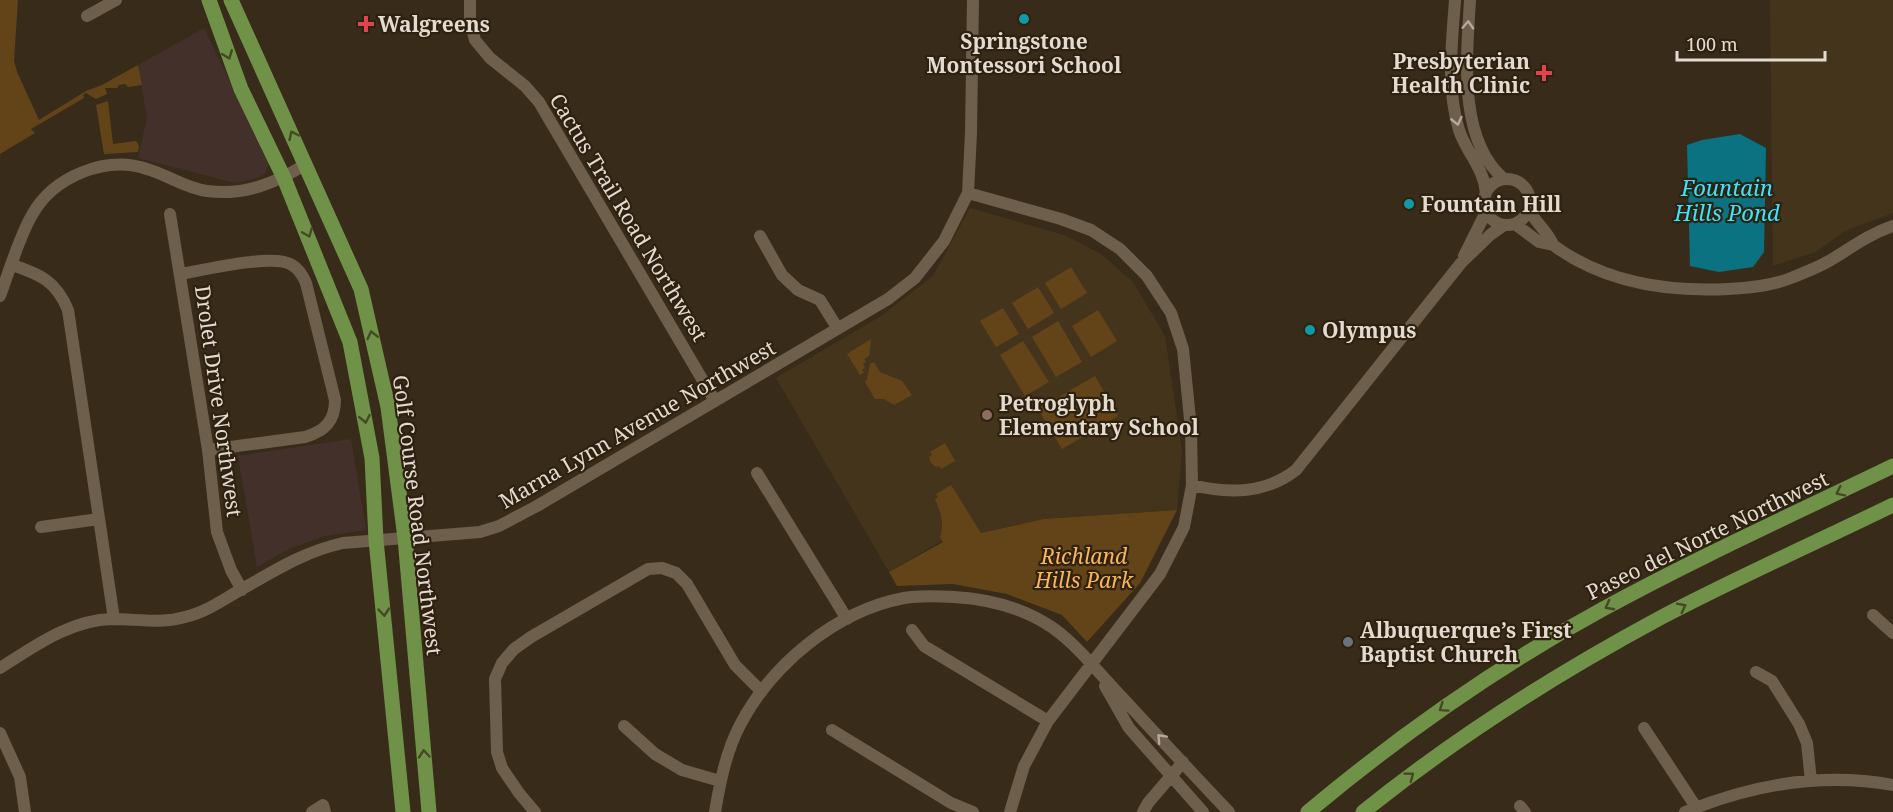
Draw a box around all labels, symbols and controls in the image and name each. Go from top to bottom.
place label: Walgreens [378,10,490,38]
marker: Springstone Montessori School [1017,12,1031,26]
marker: Walgreens [359,17,373,31]
one-way arrow [1462,21,1475,30]
scale bar [1677,24,1826,62]
place label: Springstone Montessori School [927,27,1122,79]
text: 100 m [1686,32,1738,56]
place label: Presbyterian Health Clinic [1392,47,1530,99]
one-way arrow [221,49,233,60]
marker: Presbyterian Health Clinic [1535,64,1553,82]
street label: Cactus Trail Road Northwest [544,88,714,346]
one-way arrow [1450,116,1463,126]
one-way arrow [288,131,300,142]
water label: Fountain Hills Pond [1673,172,1780,227]
place label: Fountain Hill [1421,190,1562,218]
marker: Fountain Hill [1402,197,1416,211]
one-way arrow [301,227,313,238]
street label: Drolet Drive Northwest [189,283,249,519]
place label: Olympus [1322,316,1416,344]
marker: Olympus [1303,323,1317,337]
one-way arrow [366,331,379,341]
street label: Marna Lynn Avenue Northwest [494,333,780,515]
street label: Golf Course Road Northwest [387,373,449,657]
place label: Petroglyph Elementary School [999,389,1200,441]
marker: Petroglyph Elementary School [980,408,994,422]
one-way arrow [358,413,371,423]
street label: Paseo del Norte Northwest [1581,464,1833,606]
one-way arrow [1836,484,1847,496]
park label: Richland Hills Park [1034,542,1134,594]
one-way arrow [1605,599,1615,610]
one-way arrow [1676,603,1686,614]
one-way arrow [377,608,390,617]
place label: Albuquerque’s First Baptist Church [1360,616,1572,668]
marker: Albuquerque’s First Baptist Church [1341,635,1355,649]
one-way arrow [1439,701,1450,712]
one-way arrow [1157,735,1168,746]
one-way arrow [418,749,431,758]
one-way arrow [1403,772,1414,783]

